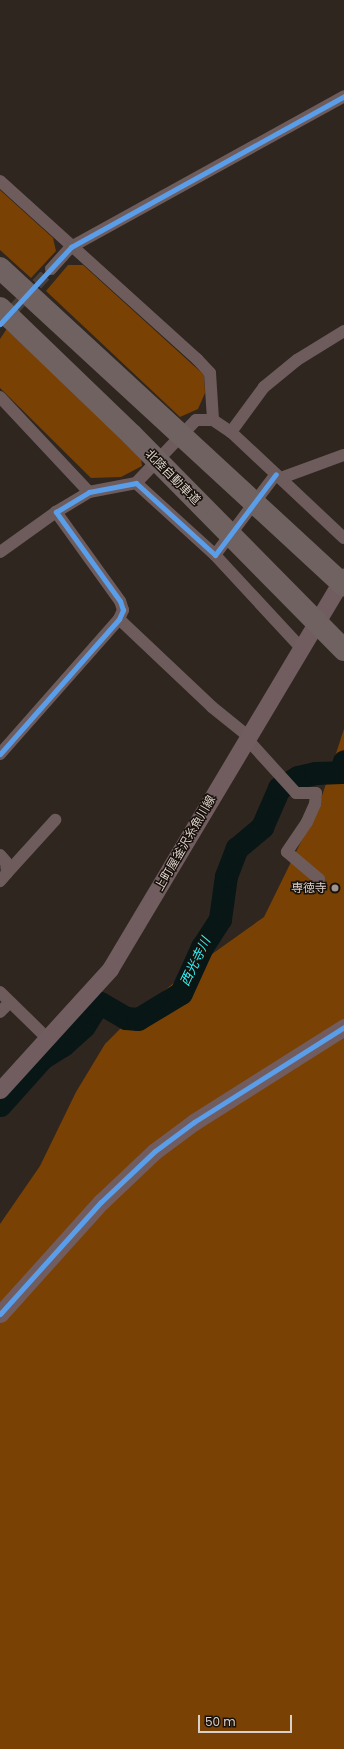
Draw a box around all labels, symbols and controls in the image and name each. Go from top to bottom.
street label: 北陸自動車道 [142,446,204,508]
street label: 上町屋釜沢糸魚川線 [152,793,218,893]
place label: 専徳寺 [291,881,327,895]
marker: 専徳寺 [330,883,340,893]
water label: 西光寺川 [178,935,214,989]
scale bar [200,1707,294,1733]
text: 50 m [205,1713,236,1730]

